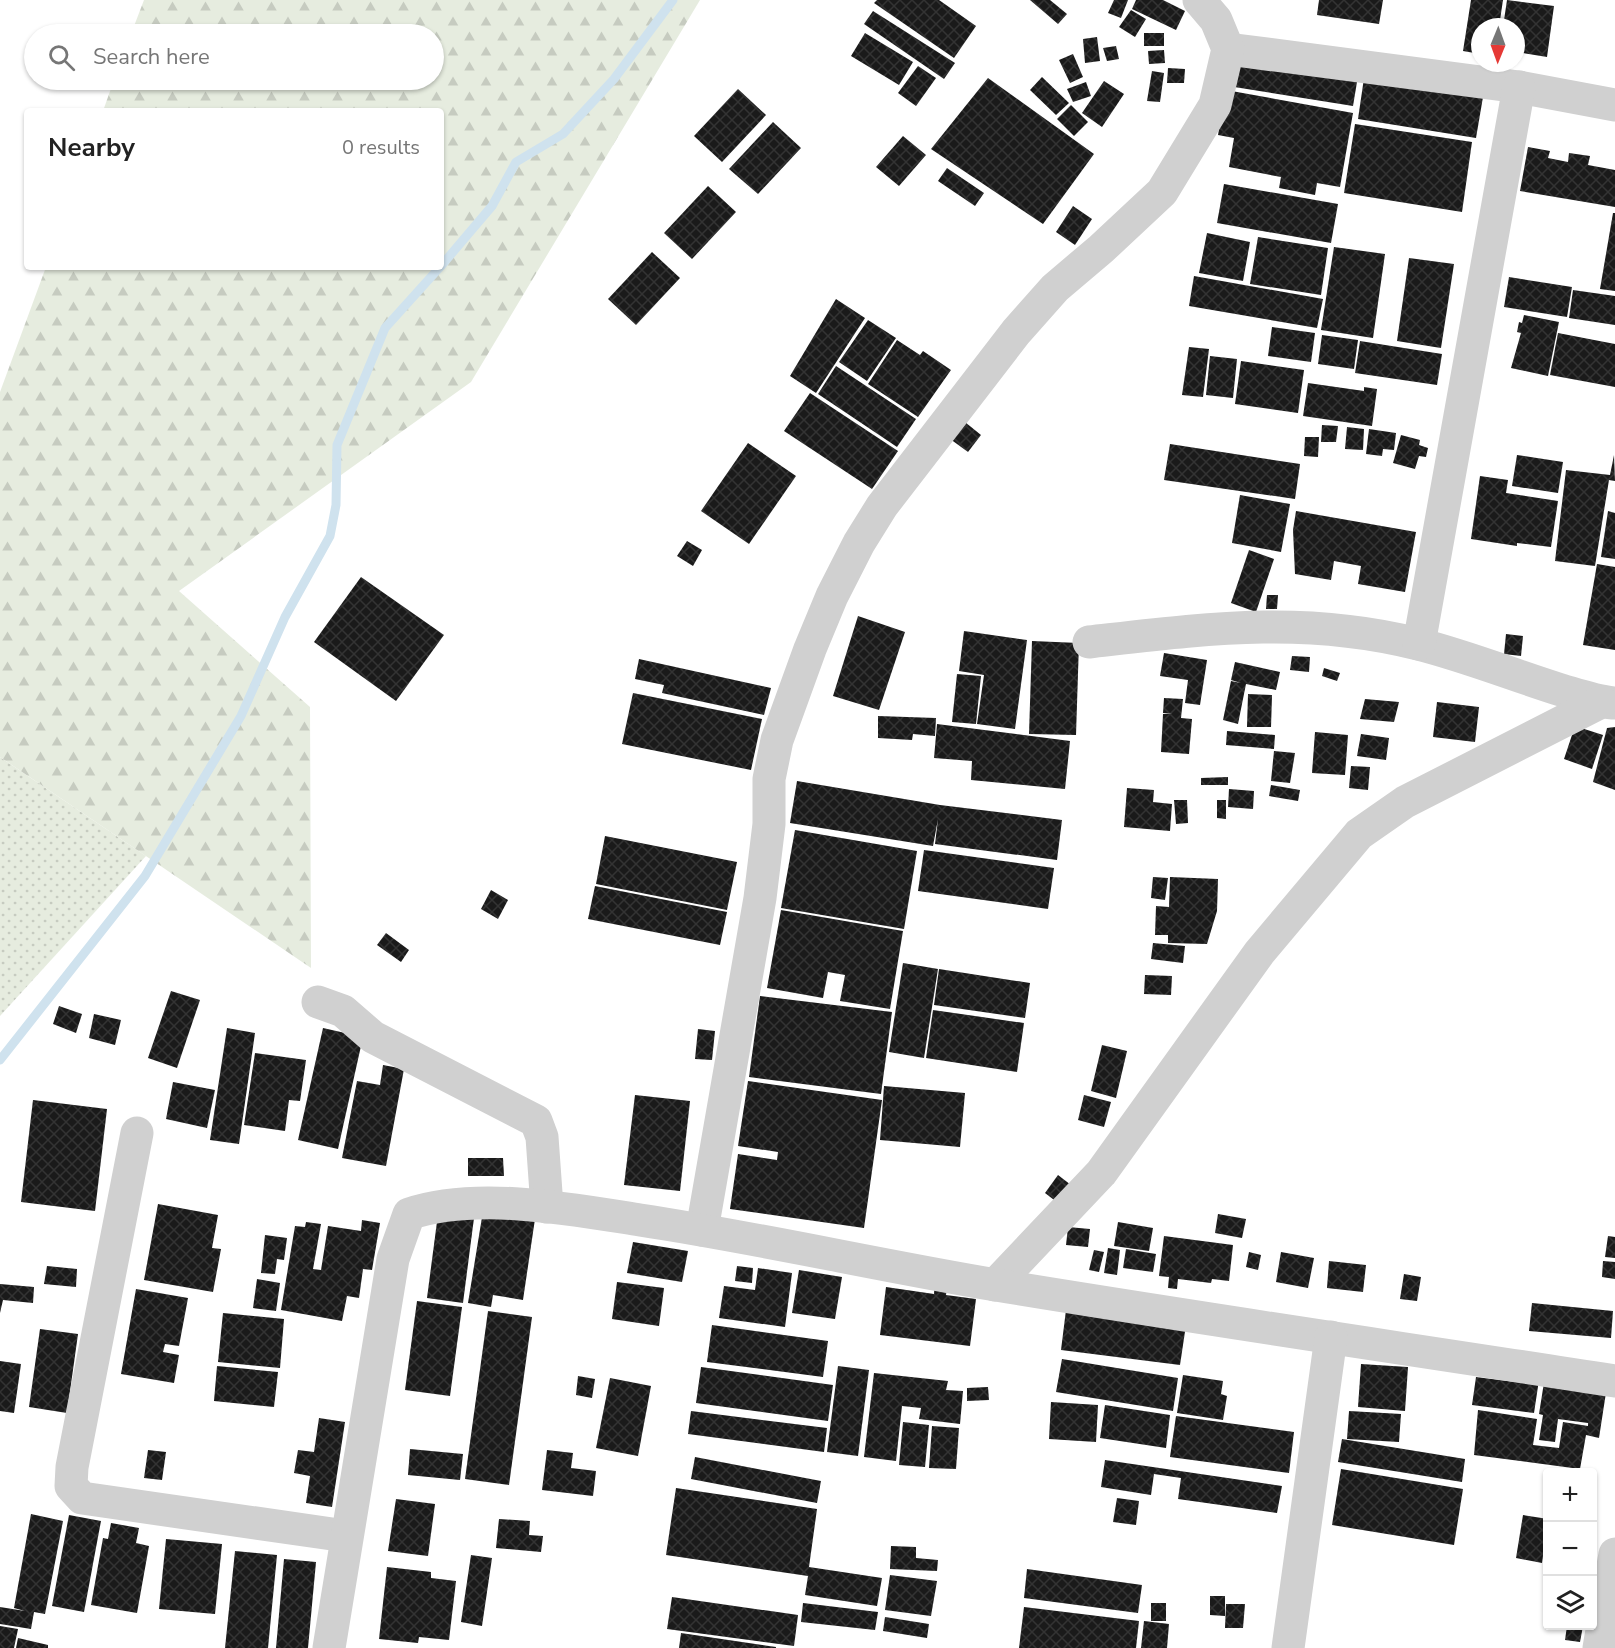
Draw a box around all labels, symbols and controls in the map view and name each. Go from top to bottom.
north arrow [1471,18,1525,72]
search box [24,24,444,90]
icon: search [45,41,78,74]
text: Search here [93,42,210,72]
text: Nearby [48,130,135,165]
text: 0 results [342,134,420,161]
map controls [1543,1468,1597,1630]
button: + [1543,1468,1597,1522]
button: − [1543,1522,1597,1576]
button: layers [1543,1576,1597,1630]

